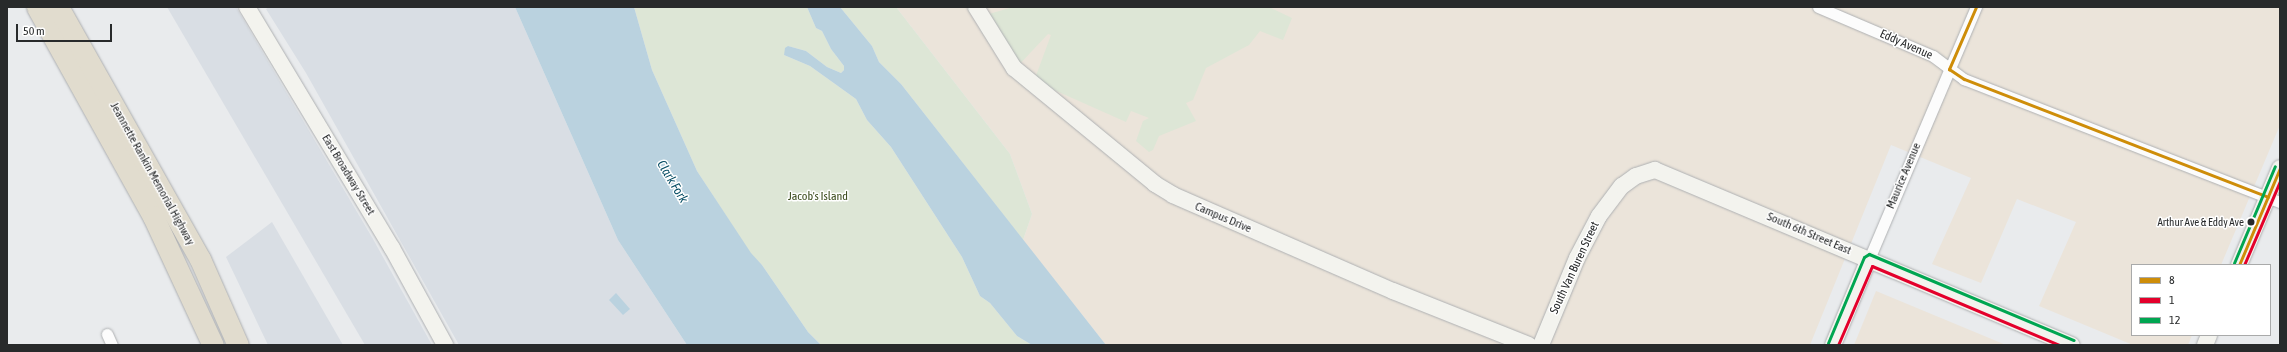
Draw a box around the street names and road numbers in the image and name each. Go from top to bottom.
street label: Eddy Avenue [1877,27,1935,63]
street label: Jeannette Rankin Memorial Highway [107,100,197,248]
street label: East Broadway Street [318,132,378,218]
street label: Maurice Avenue [1884,141,1924,211]
street label: Campus Drive [1192,200,1254,236]
street label: South 6th Street East [1765,210,1853,258]
street label: South Van Buren Street [1547,220,1603,316]

